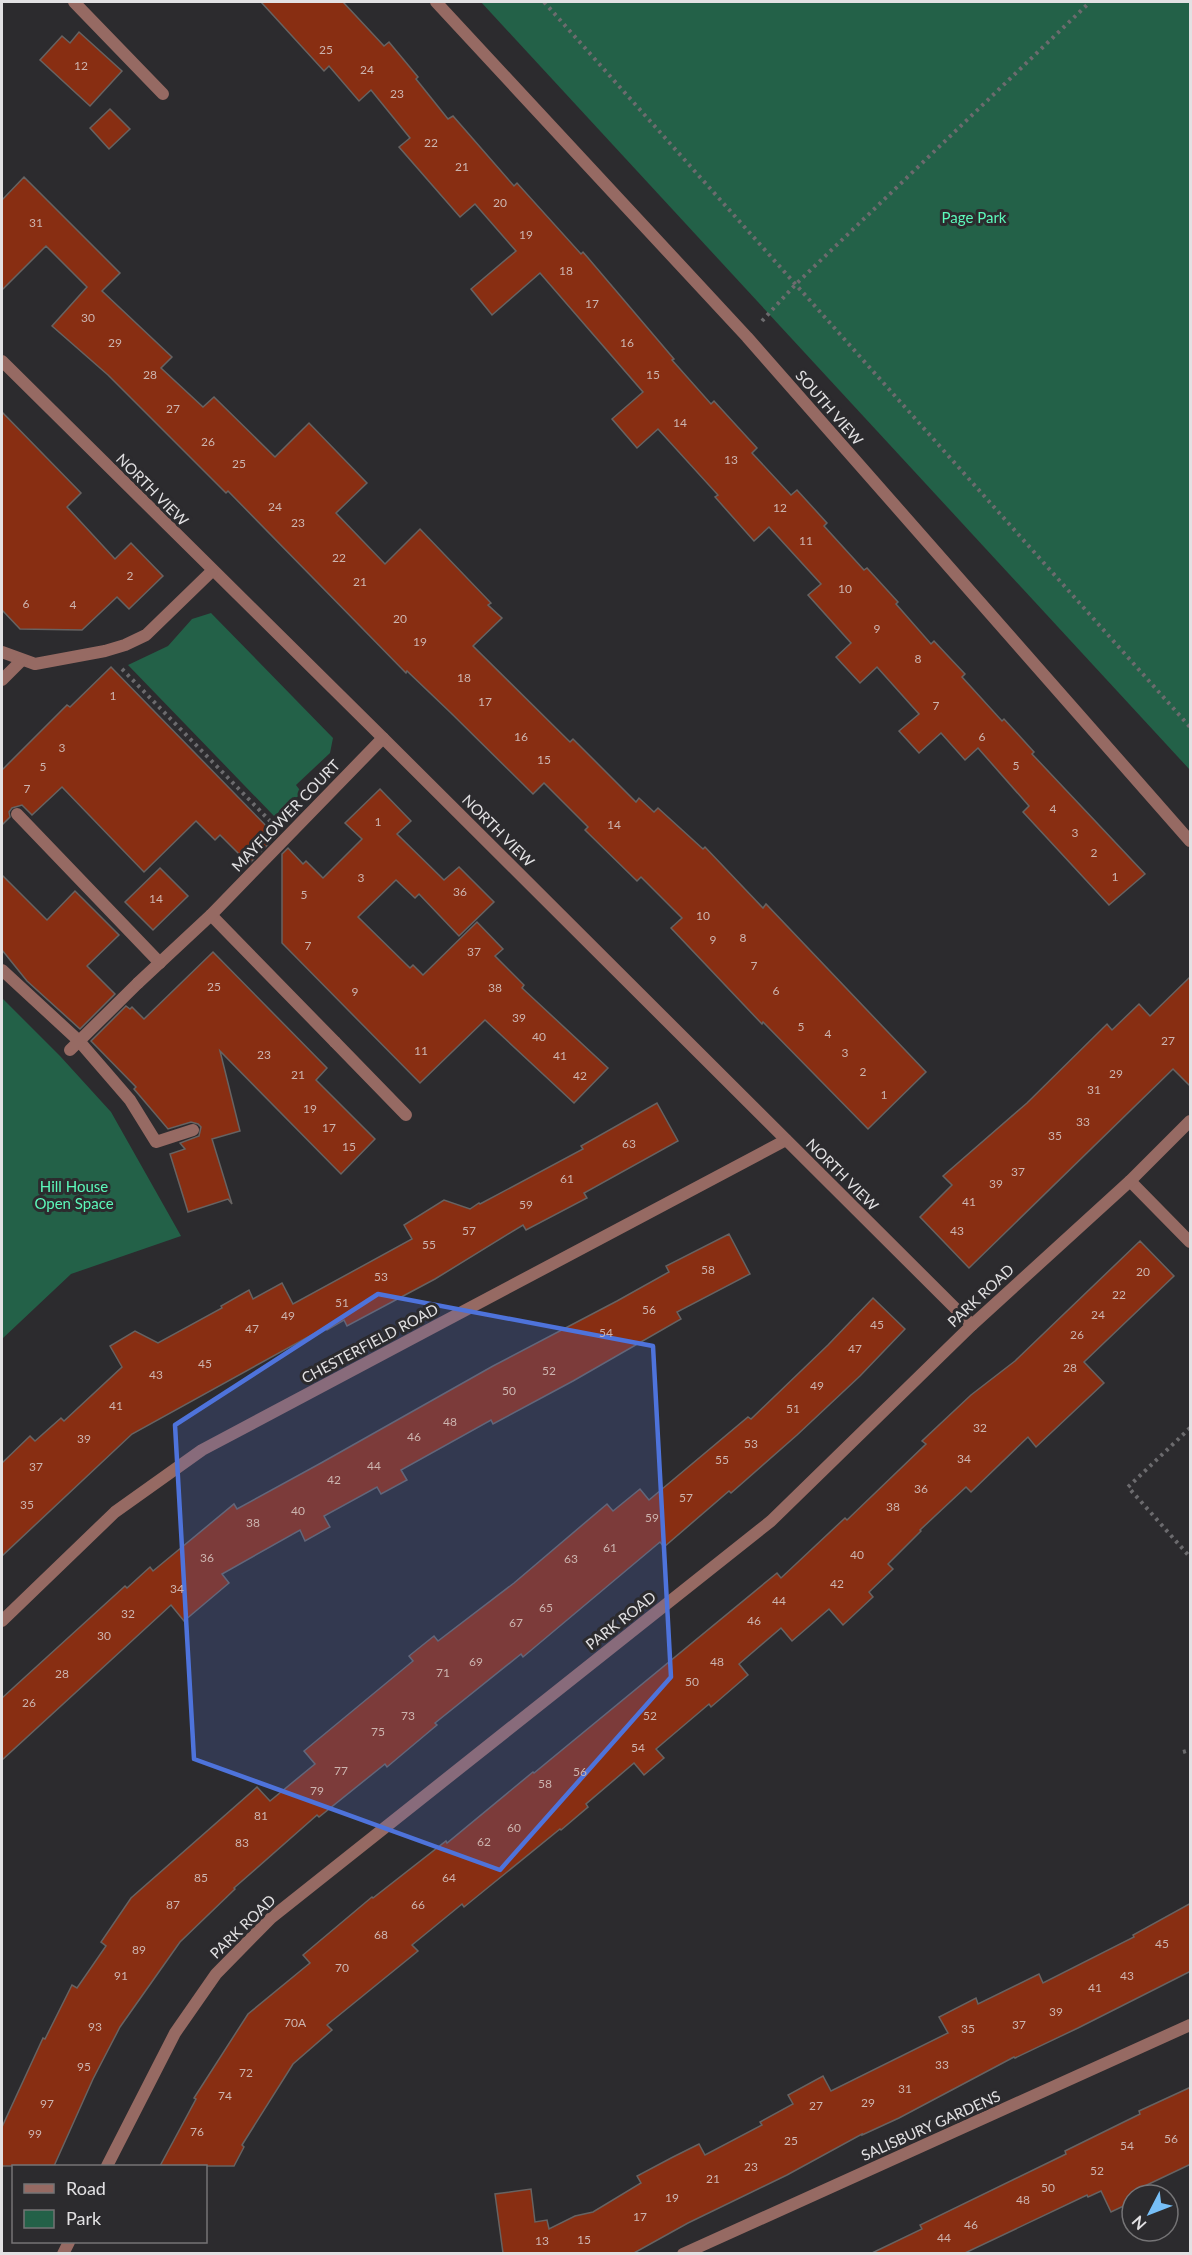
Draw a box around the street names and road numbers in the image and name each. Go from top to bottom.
street label: SOUTH VIEW [792,366,867,449]
street label: NORTH VIEW [113,449,193,529]
street label: MAYFLOWER COURT [227,756,343,875]
street label: NORTH VIEW [459,790,539,870]
street label: NORTH VIEW [803,1134,883,1214]
street label: PARK ROAD [943,1260,1017,1331]
street label: CHESTERFIELD ROAD [298,1299,441,1387]
street label: PARK ROAD [582,1587,659,1653]
street label: PARK ROAD [206,1891,279,1962]
street label: SALISBURY GARDENS [858,2086,1003,2164]

